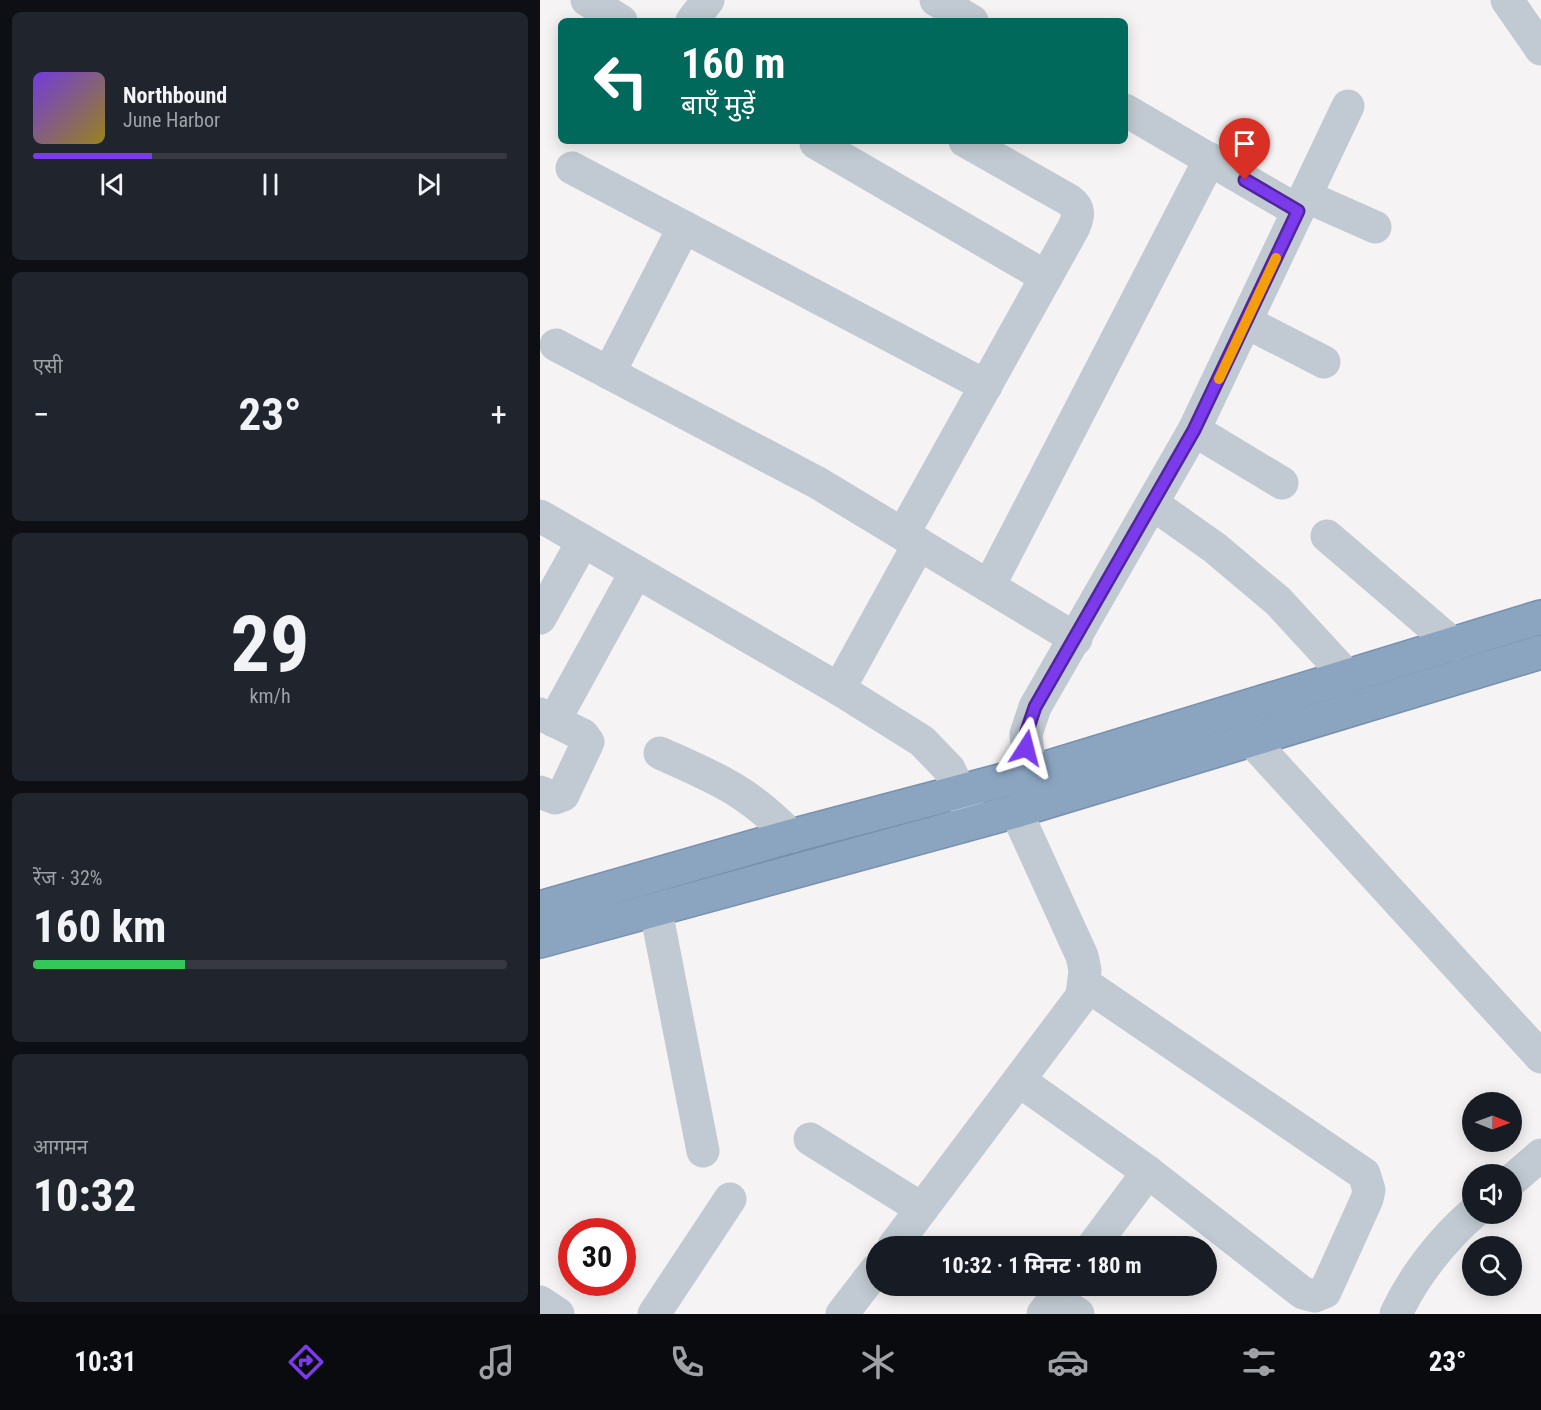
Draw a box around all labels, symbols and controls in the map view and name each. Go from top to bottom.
text: 160 m [681,39,786,88]
icon: left [582,42,660,120]
text: Northbound [123,83,227,108]
text: बाएँ मुड़ें [681,89,755,121]
text: June Harbor [123,108,220,132]
pin [1219,118,1270,180]
icon: arrive [1228,127,1261,160]
icon: previous [96,168,129,201]
icon: pause [254,168,287,201]
icon: next [412,168,445,201]
text: एसी [33,354,63,378]
text: 23° [239,388,302,441]
text: − [33,395,50,434]
text: + [491,395,507,434]
text: 29 [231,599,309,690]
text: km/h [249,684,291,708]
position arrow [994,716,1058,780]
text: रेंज · 32% [33,866,102,890]
text: 160 km [33,900,166,953]
north arrow [1462,1092,1522,1152]
map controls [1462,1092,1522,1296]
text: आगमन [33,1135,88,1159]
button: sound [1462,1164,1522,1224]
text: 10:32 [33,1169,136,1222]
speed limit sign: 30 [558,1218,636,1296]
button: search [1462,1236,1522,1296]
text: 10:32 · 1 मिनट · 180 m [941,1253,1142,1278]
icon: directions [285,1341,327,1383]
icon: music [476,1341,518,1383]
icon: phone [666,1341,708,1383]
icon: climate [857,1341,899,1383]
icon: car [1047,1341,1089,1383]
icon: filters [1238,1341,1280,1383]
text: 10:31 [74,1346,136,1378]
text: 23° [1429,1346,1467,1378]

